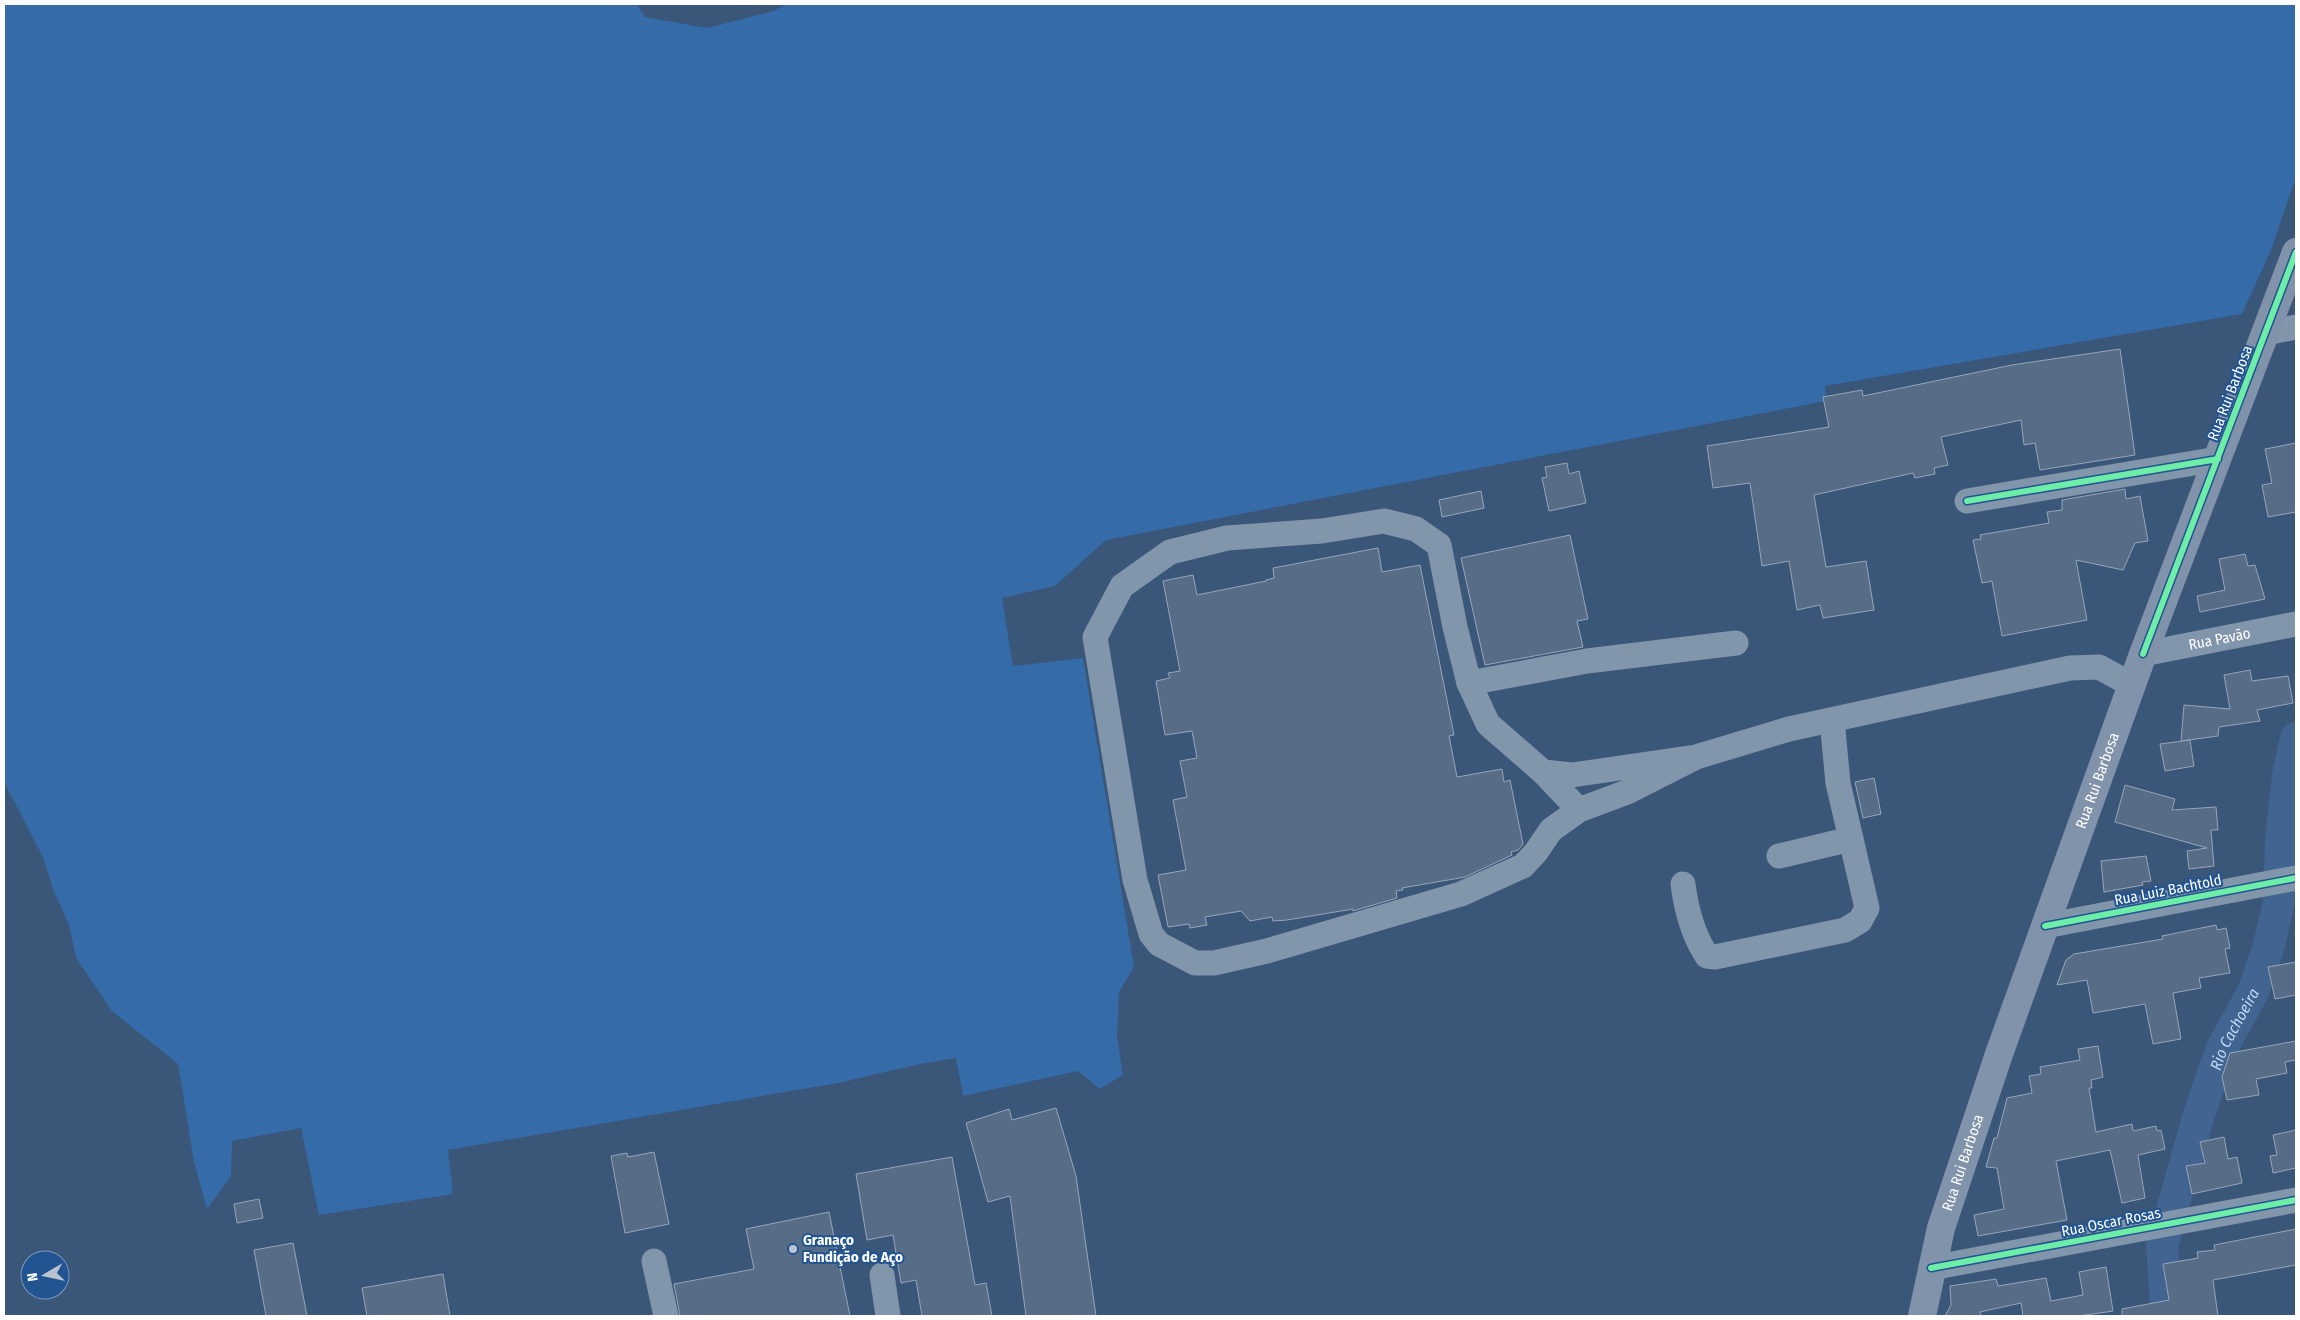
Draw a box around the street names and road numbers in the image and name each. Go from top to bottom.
street label: Rua Rui Barbosa [2204,343,2256,443]
street label: Rua Pavão [2187,624,2252,654]
street label: Rua Rui Barbosa [2072,730,2123,831]
street label: Rua Luiz Bachtold [2113,871,2223,909]
street label: Rua Rui Barbosa [1938,1112,1987,1213]
street label: Rua Oscar Rosas [2060,1204,2162,1240]

